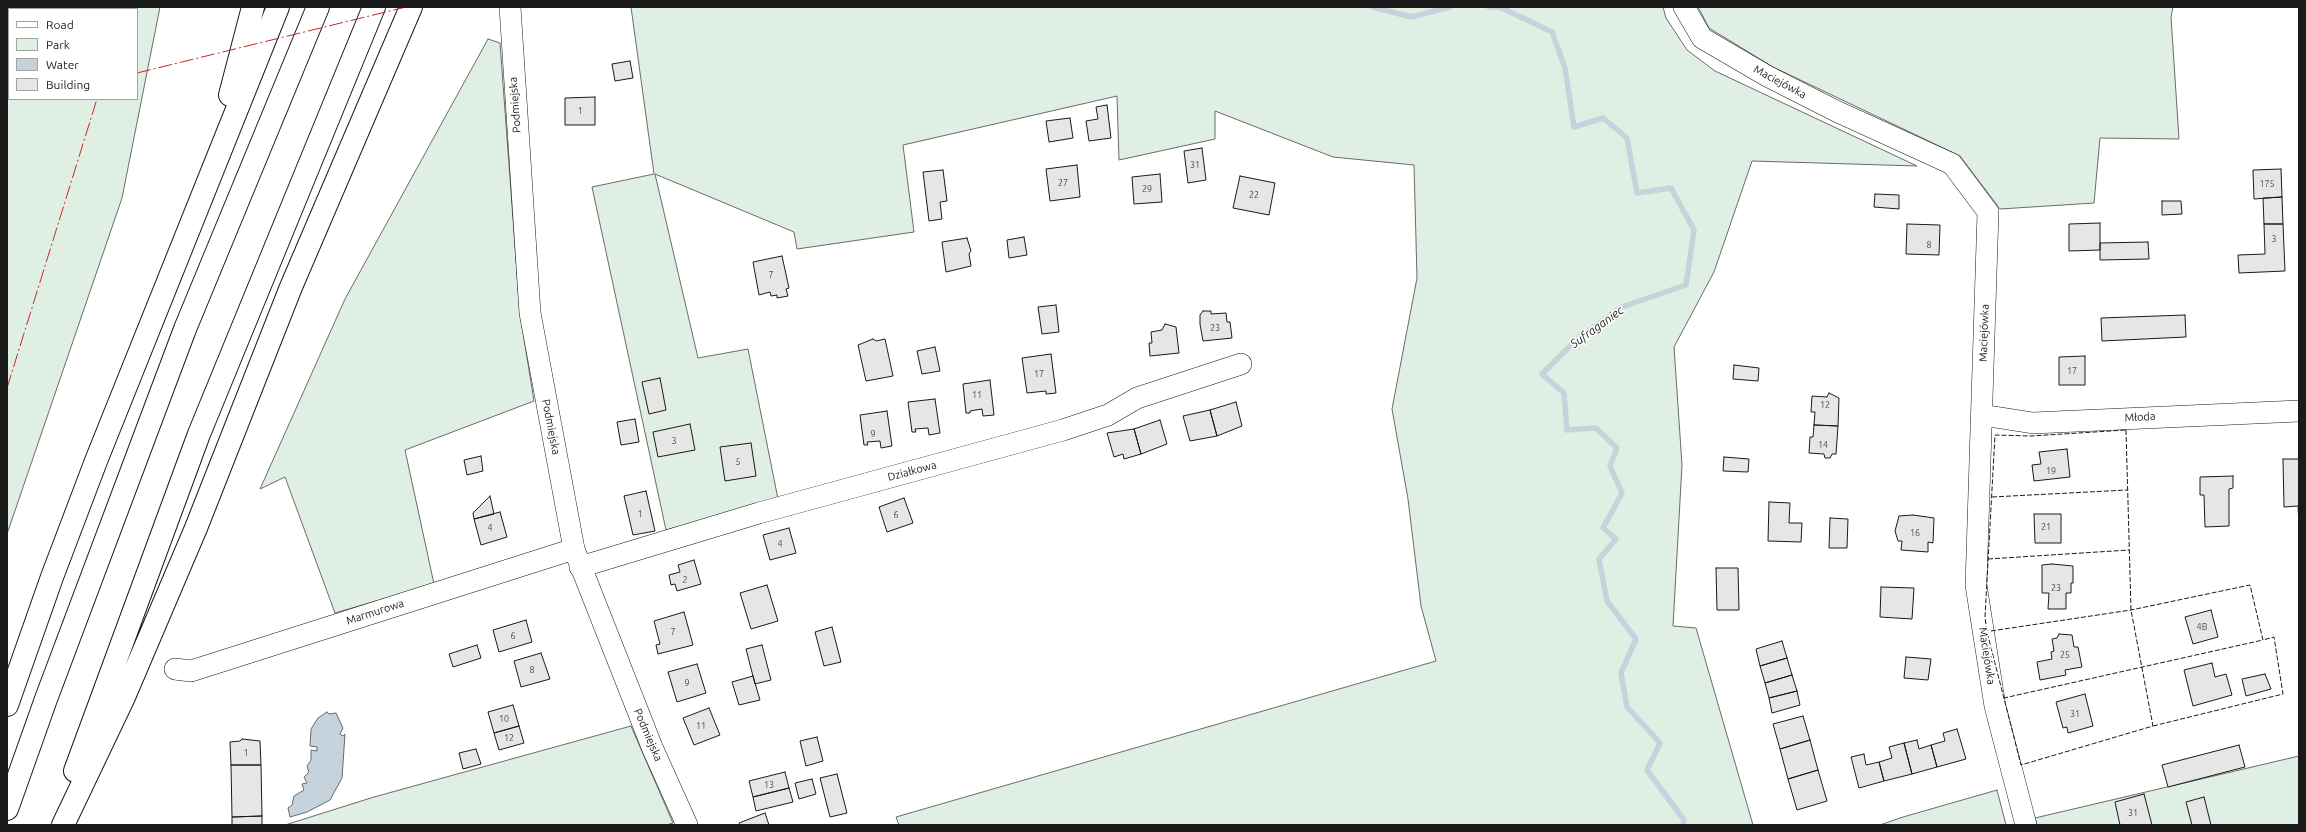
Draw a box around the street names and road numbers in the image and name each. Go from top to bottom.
street label: Maciejówka [1751,63,1809,101]
street label: Podmiejska [506,77,524,133]
street label: Maciejówka [1976,304,1992,362]
street label: Podmiejska [539,398,563,456]
street label: Młoda [2124,410,2156,424]
street label: Działkowa [886,458,938,484]
street label: Marmurowa [344,596,406,628]
street label: Maciejówka [1976,626,1998,686]
street label: Podmiejska [631,707,665,763]

